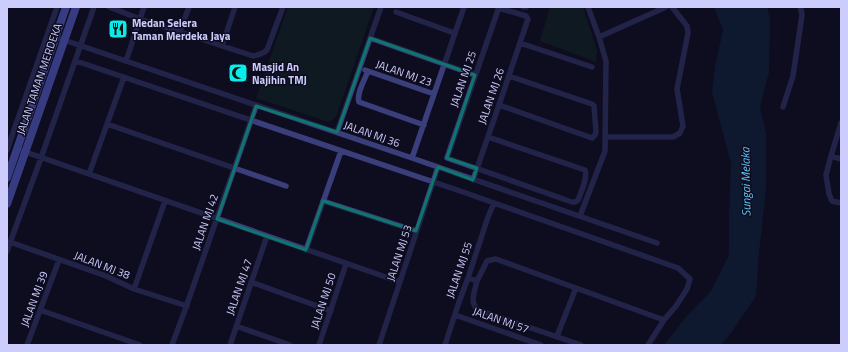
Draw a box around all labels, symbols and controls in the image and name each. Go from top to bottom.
place label: Medan Selera Taman Merdeka Jaya [132,15,231,44]
restaurant icon: Medan Selera Taman Merdeka Jaya [107,18,129,40]
street label: JALAN TAMAN MERDEKA [12,21,66,137]
street label: JALAN MJ 25 [446,49,480,109]
street label: JALAN MJ 23 [374,56,434,90]
place label: Masjid An Najihin TMJ [252,59,307,88]
mosque icon: Masjid An Najihin TMJ [227,62,249,84]
street label: JALAN MJ 26 [474,66,508,126]
street label: JALAN MJ 36 [342,117,402,151]
water label: Sungai Melaka [735,146,756,217]
street label: JALAN MJ 42 [188,192,222,252]
street label: JALAN MJ 53 [382,223,416,283]
street label: JALAN MJ 55 [442,240,476,300]
street label: JALAN MJ 38 [72,247,132,283]
street label: JALAN MJ 47 [222,257,256,317]
street label: JALAN MJ 39 [16,269,52,329]
street label: JALAN MJ 50 [306,271,340,331]
street label: JALAN MJ 57 [471,303,531,337]

